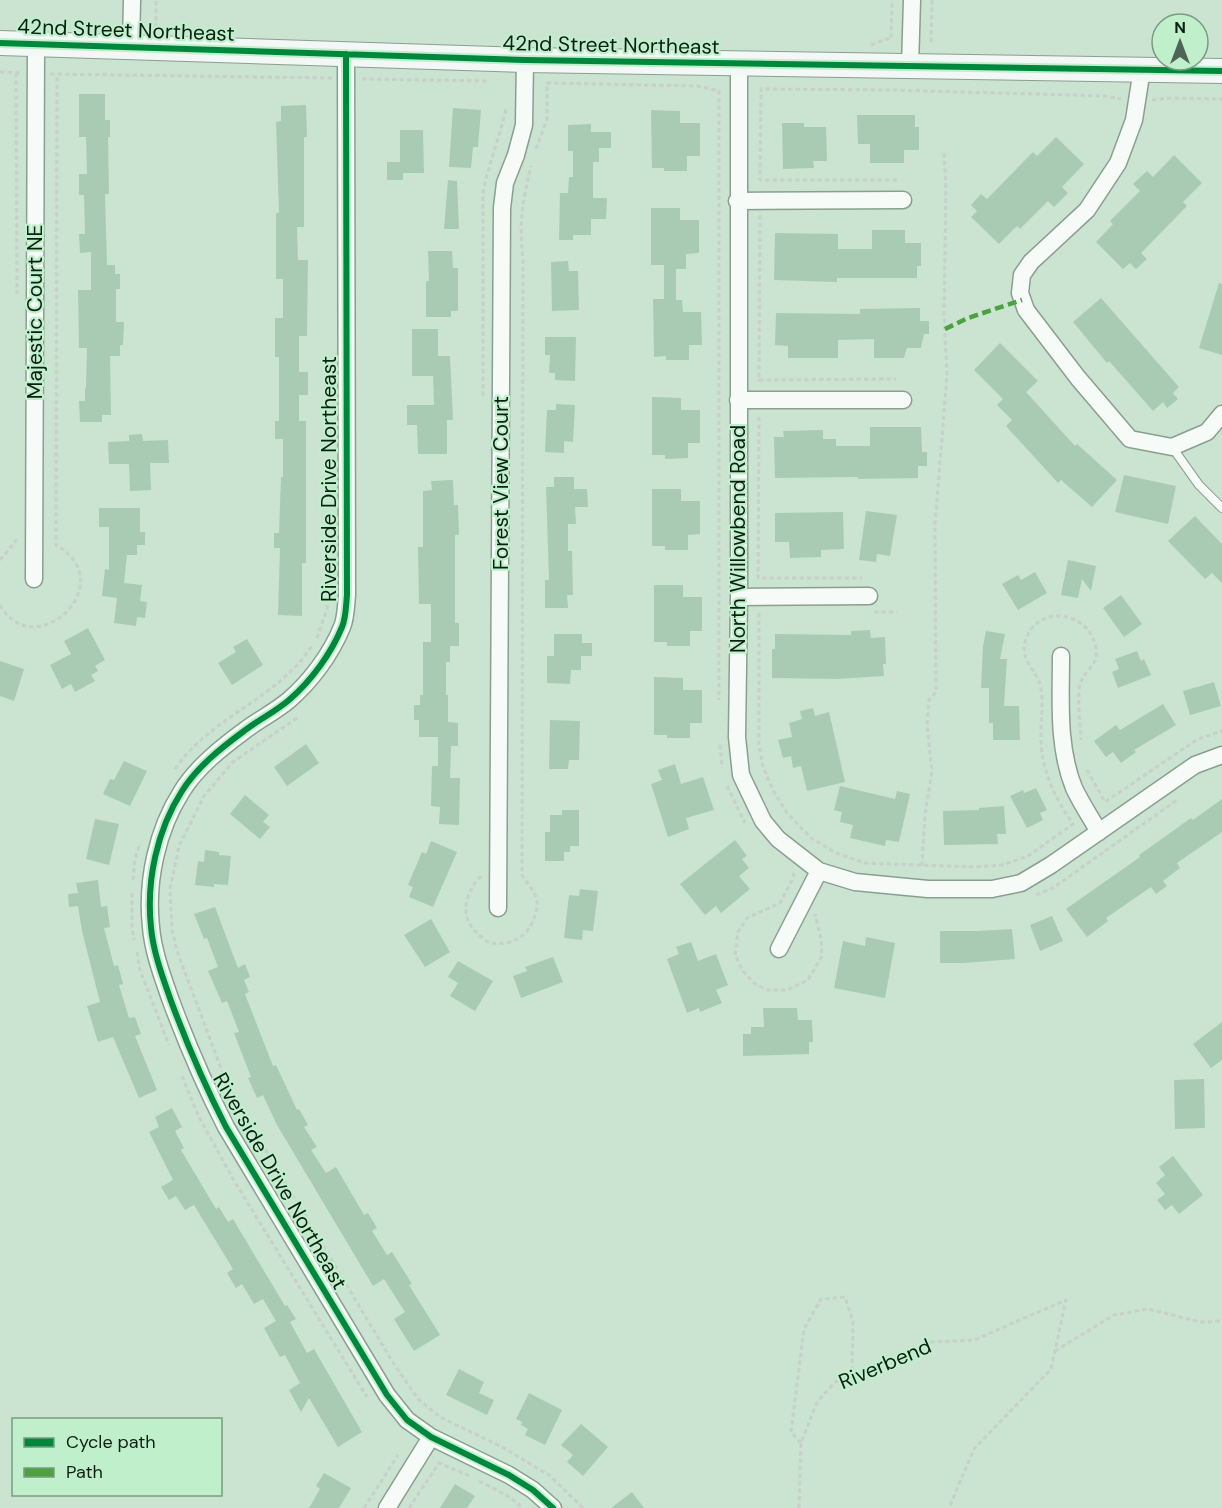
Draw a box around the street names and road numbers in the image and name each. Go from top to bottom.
street label: 42nd Street Northeast [17,12,235,48]
street label: 42nd Street Northeast [502,29,720,61]
street label: Majestic Court NE [21,225,49,399]
street label: Riverside Drive Northeast [315,356,343,602]
street label: Forest View Court [487,396,515,570]
street label: North Willowbend Road [724,425,752,653]
street label: Riverside Drive Northeast [206,1067,354,1295]
street label: Riverbend [834,1332,936,1396]

